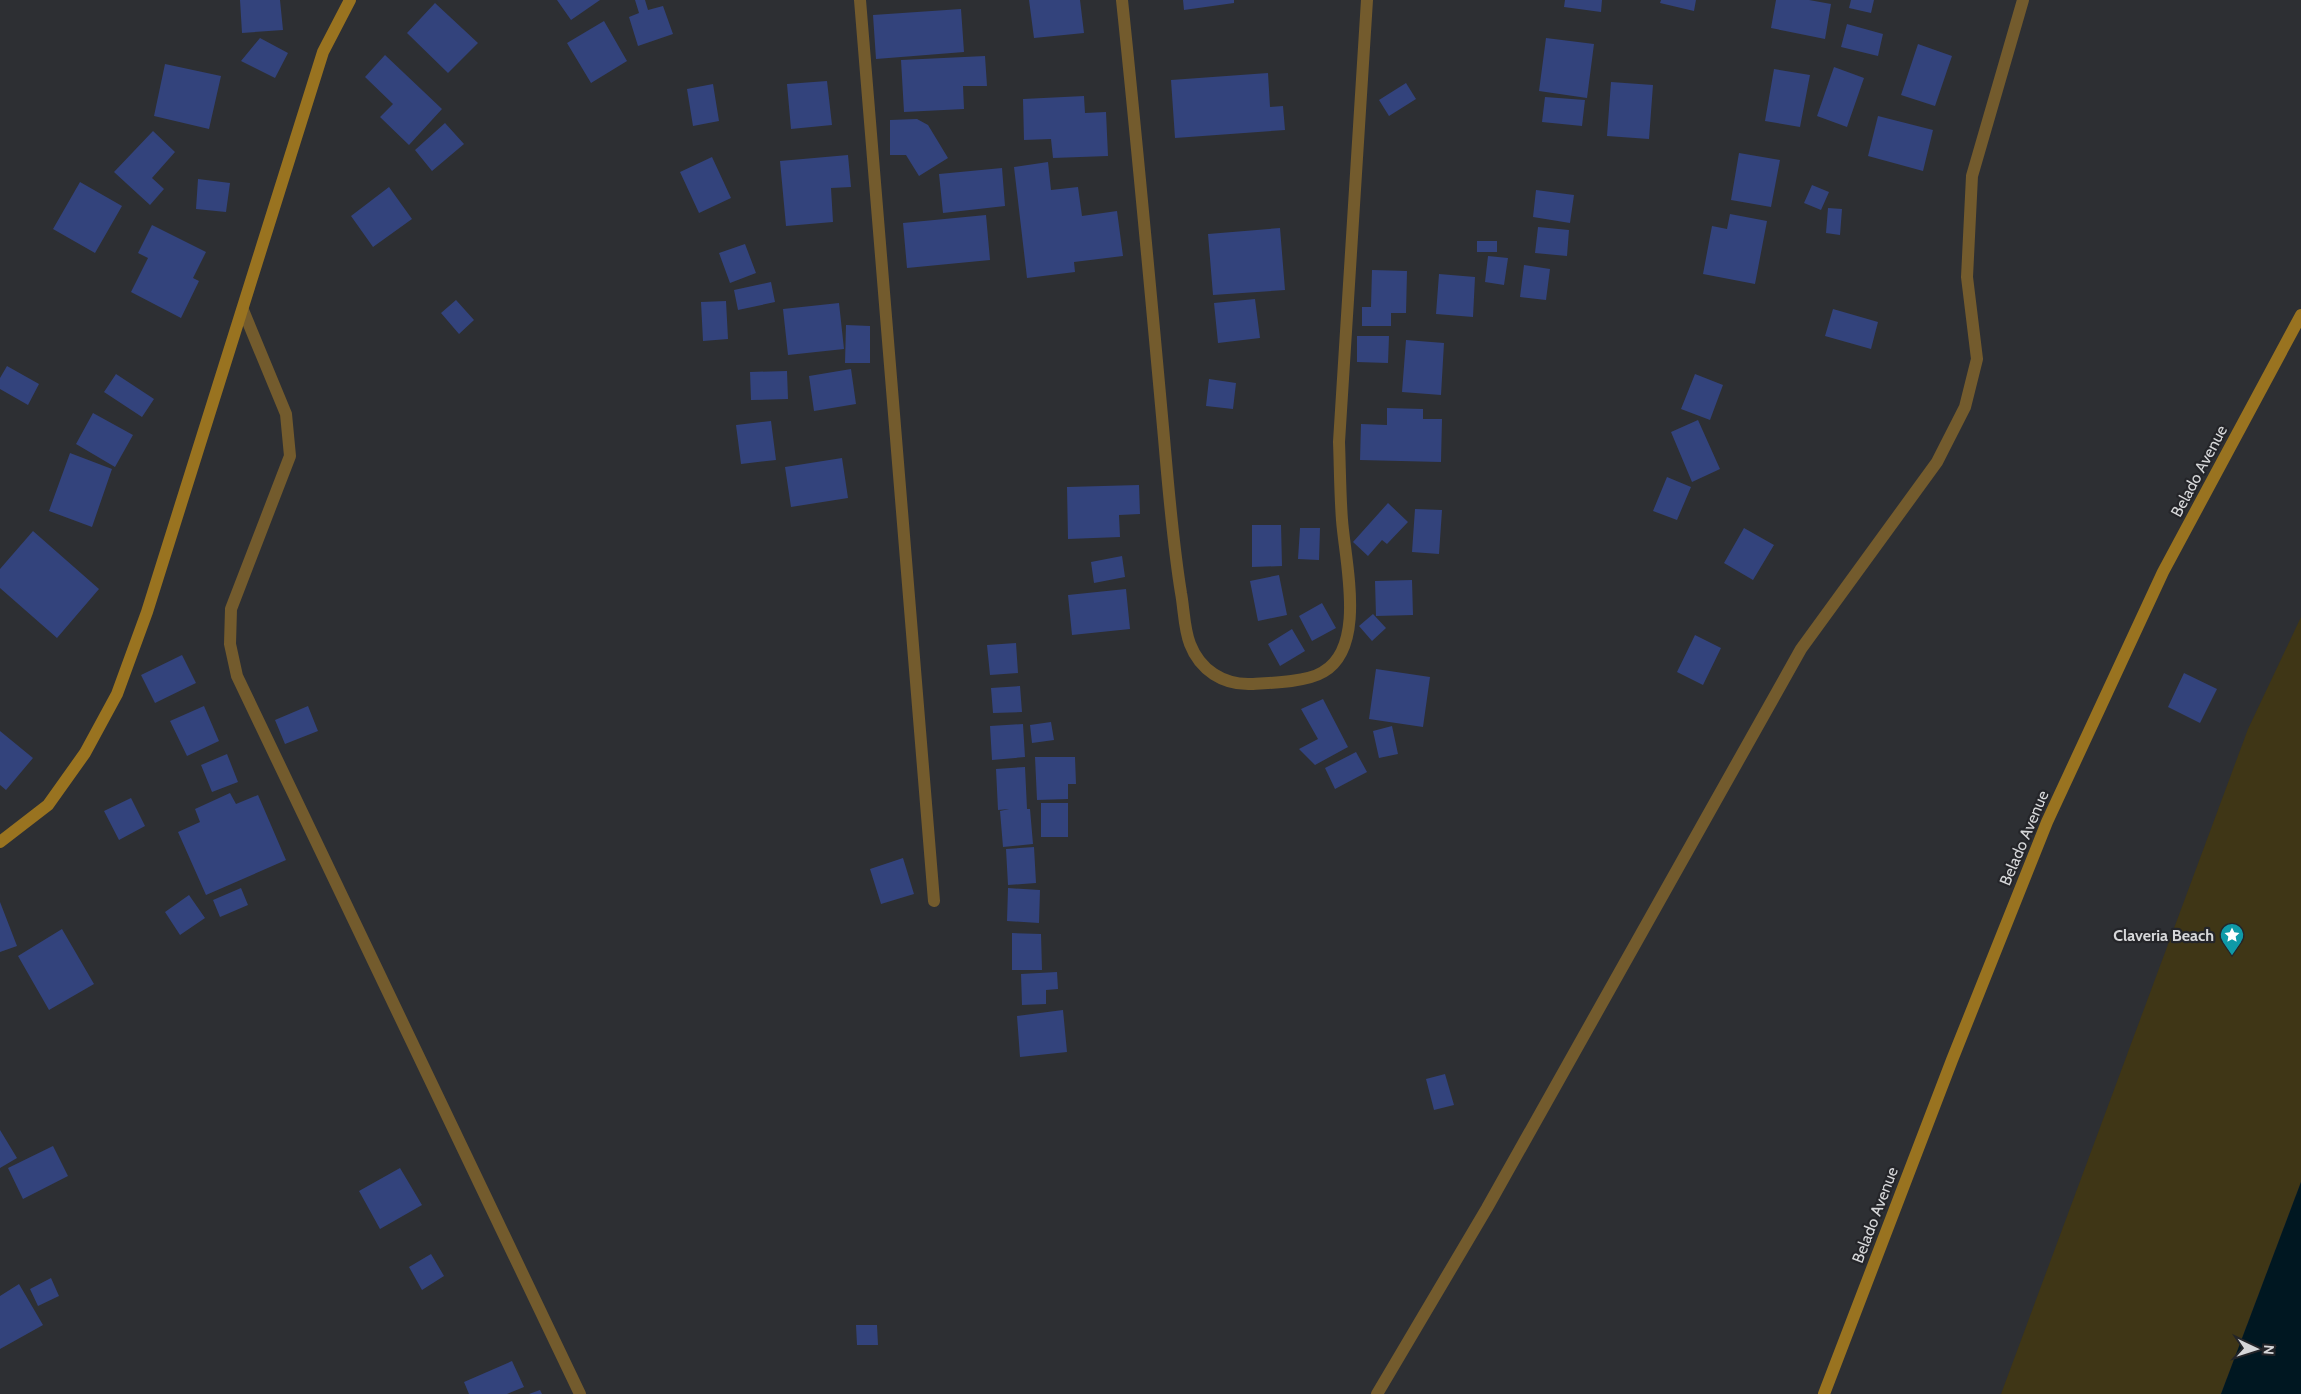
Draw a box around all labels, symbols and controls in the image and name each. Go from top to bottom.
street label: Belado Avenue [2167,422,2231,520]
street label: Belado Avenue [1995,788,2053,888]
place icon: Claveria Beach [2219,922,2245,956]
place label: Claveria Beach [2113,926,2214,945]
street label: Belado Avenue [1848,1164,1902,1266]
north arrow [2231,1324,2281,1374]
text: N [2260,1344,2278,1355]

